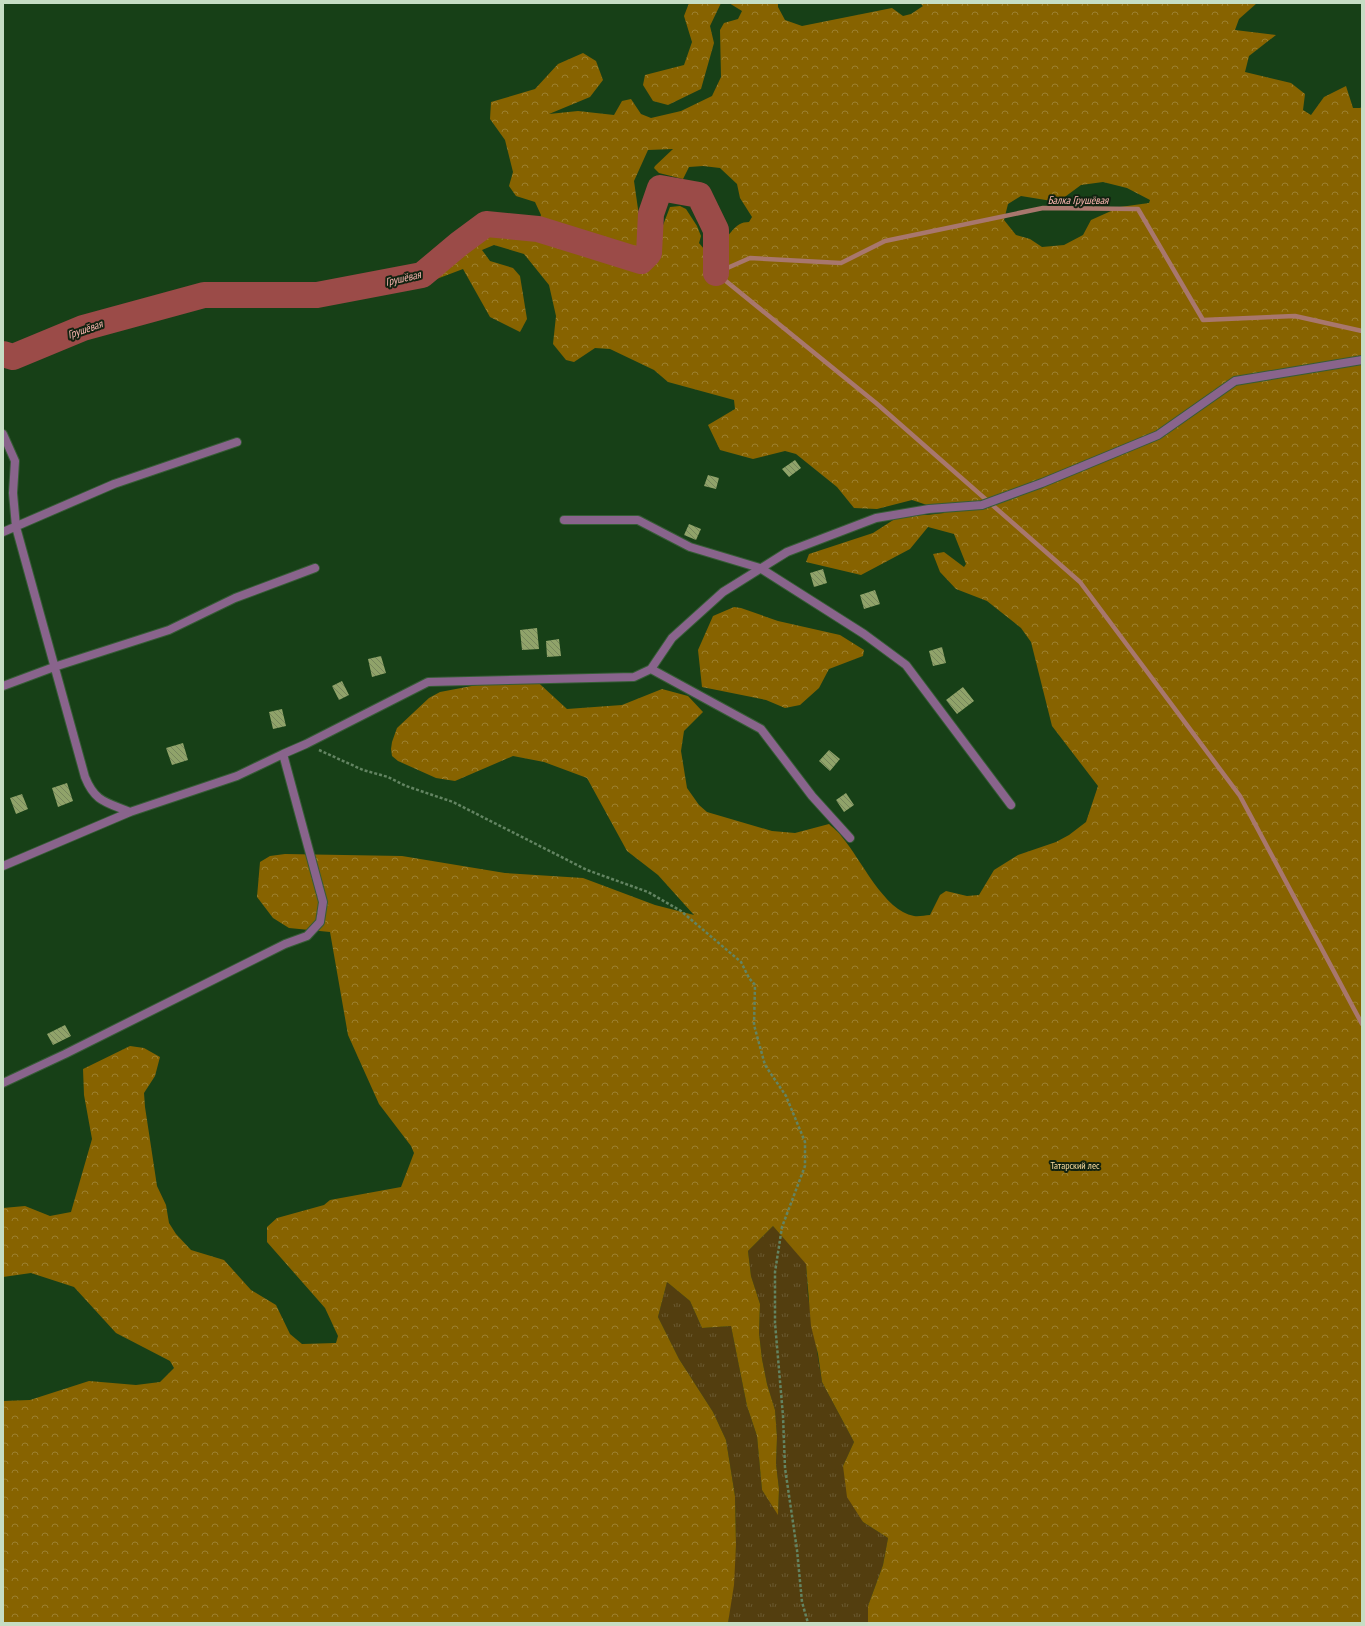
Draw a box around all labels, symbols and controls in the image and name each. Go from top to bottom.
water label: Балка Грушёвая [1048,193,1110,207]
water label: Грушёвая [384,267,424,289]
water label: Грушёвая [66,316,106,341]
park label: Татарский лес [1050,1159,1100,1172]

